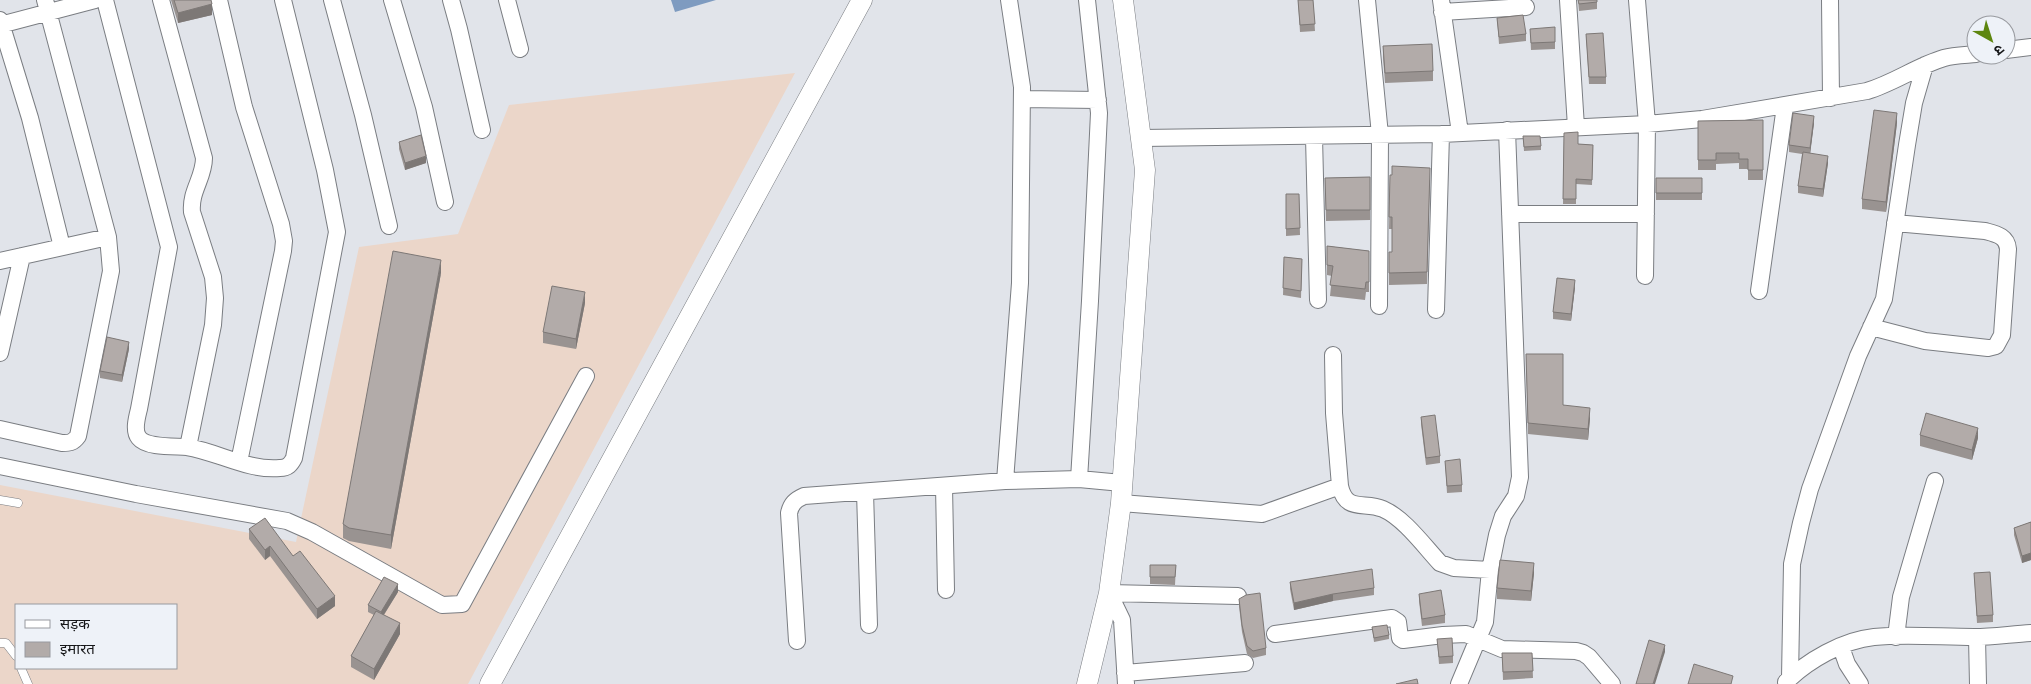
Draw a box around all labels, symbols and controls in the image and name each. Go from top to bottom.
north arrow [1966,15,2016,65]
text: उ [1990,41,2007,59]
legend [15,604,178,669]
text: सड़क [60,615,90,633]
text: इमारत [60,640,95,658]

